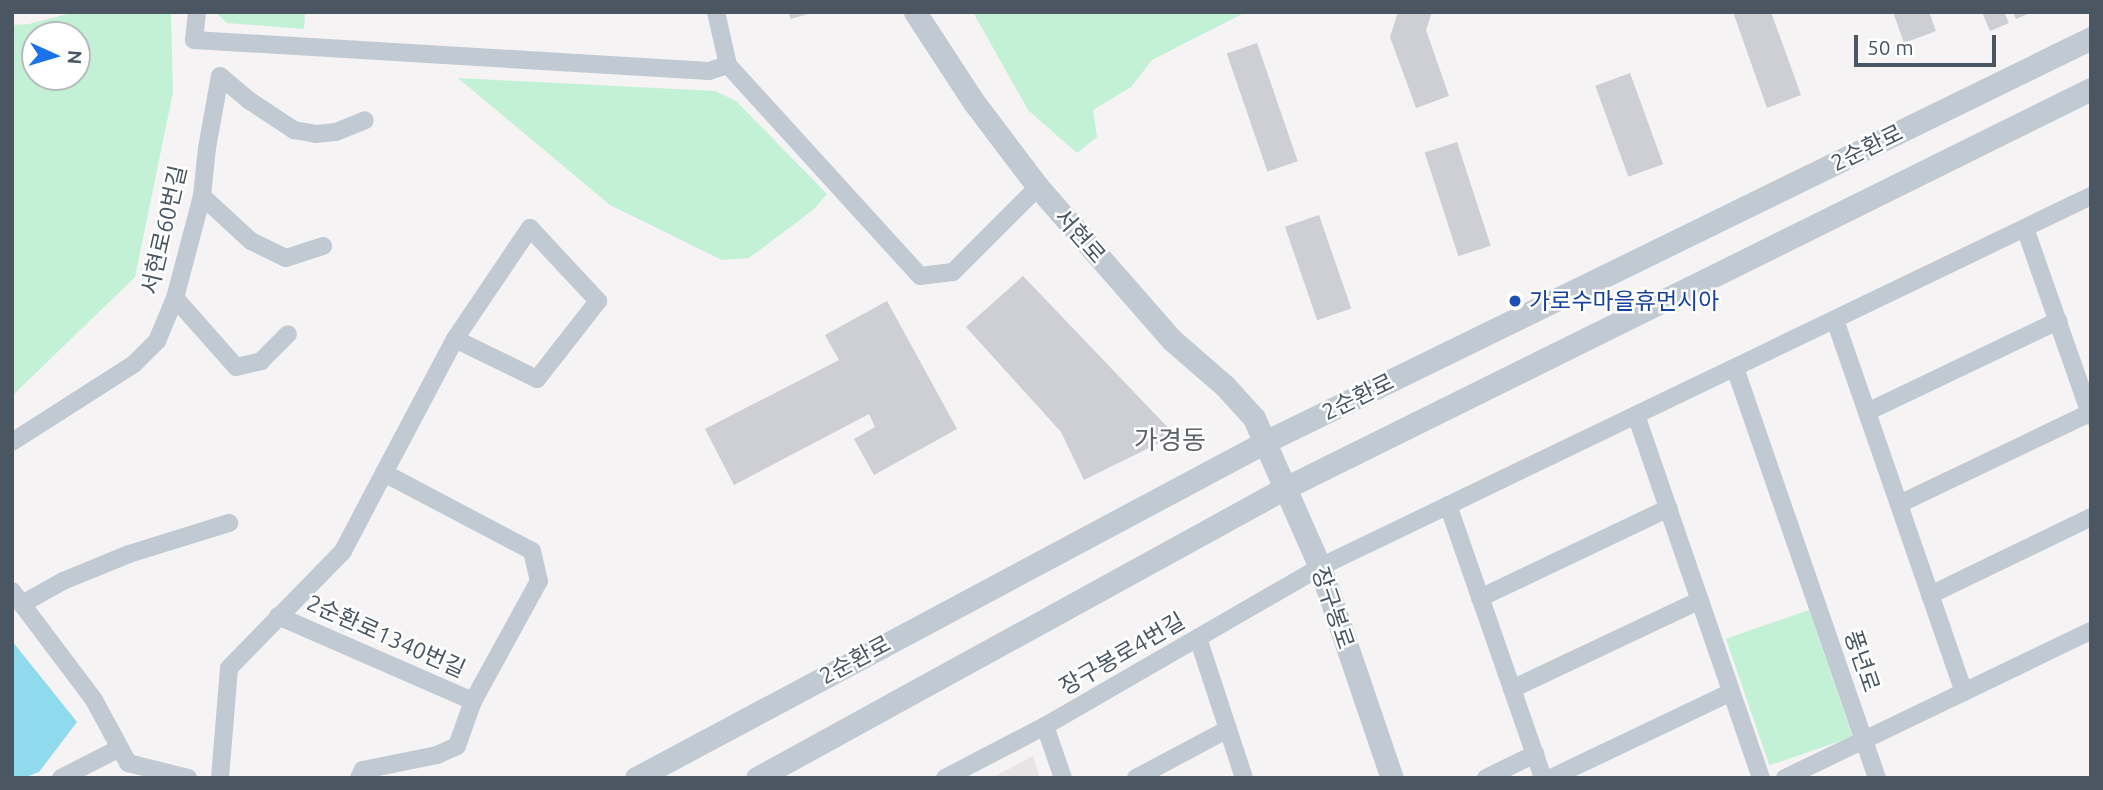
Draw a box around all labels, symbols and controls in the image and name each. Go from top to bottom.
north arrow [21,21,91,91]
scale bar [1858,21,2000,65]
text: 50 m [1867,35,1914,59]
text: N [63,49,86,65]
street label: 2순환로 [1827,119,1907,177]
street label: 서현로60번길 [136,163,192,297]
street label: 서현로 [1049,203,1111,269]
place label: 가로수마을휴먼시아 [1529,287,1719,315]
marker: 가로수마을휴먼시아 [1507,293,1523,309]
street label: 2순환로 [1318,368,1398,426]
district label: 가경동 [1134,424,1206,456]
street label: 장구봉로 [1306,563,1360,653]
street label: 2순환로1340번길 [302,589,470,683]
street label: 장구봉로4번길 [1055,607,1189,701]
street label: 풍년로 [1839,626,1885,696]
street label: 2순환로 [815,630,895,690]

